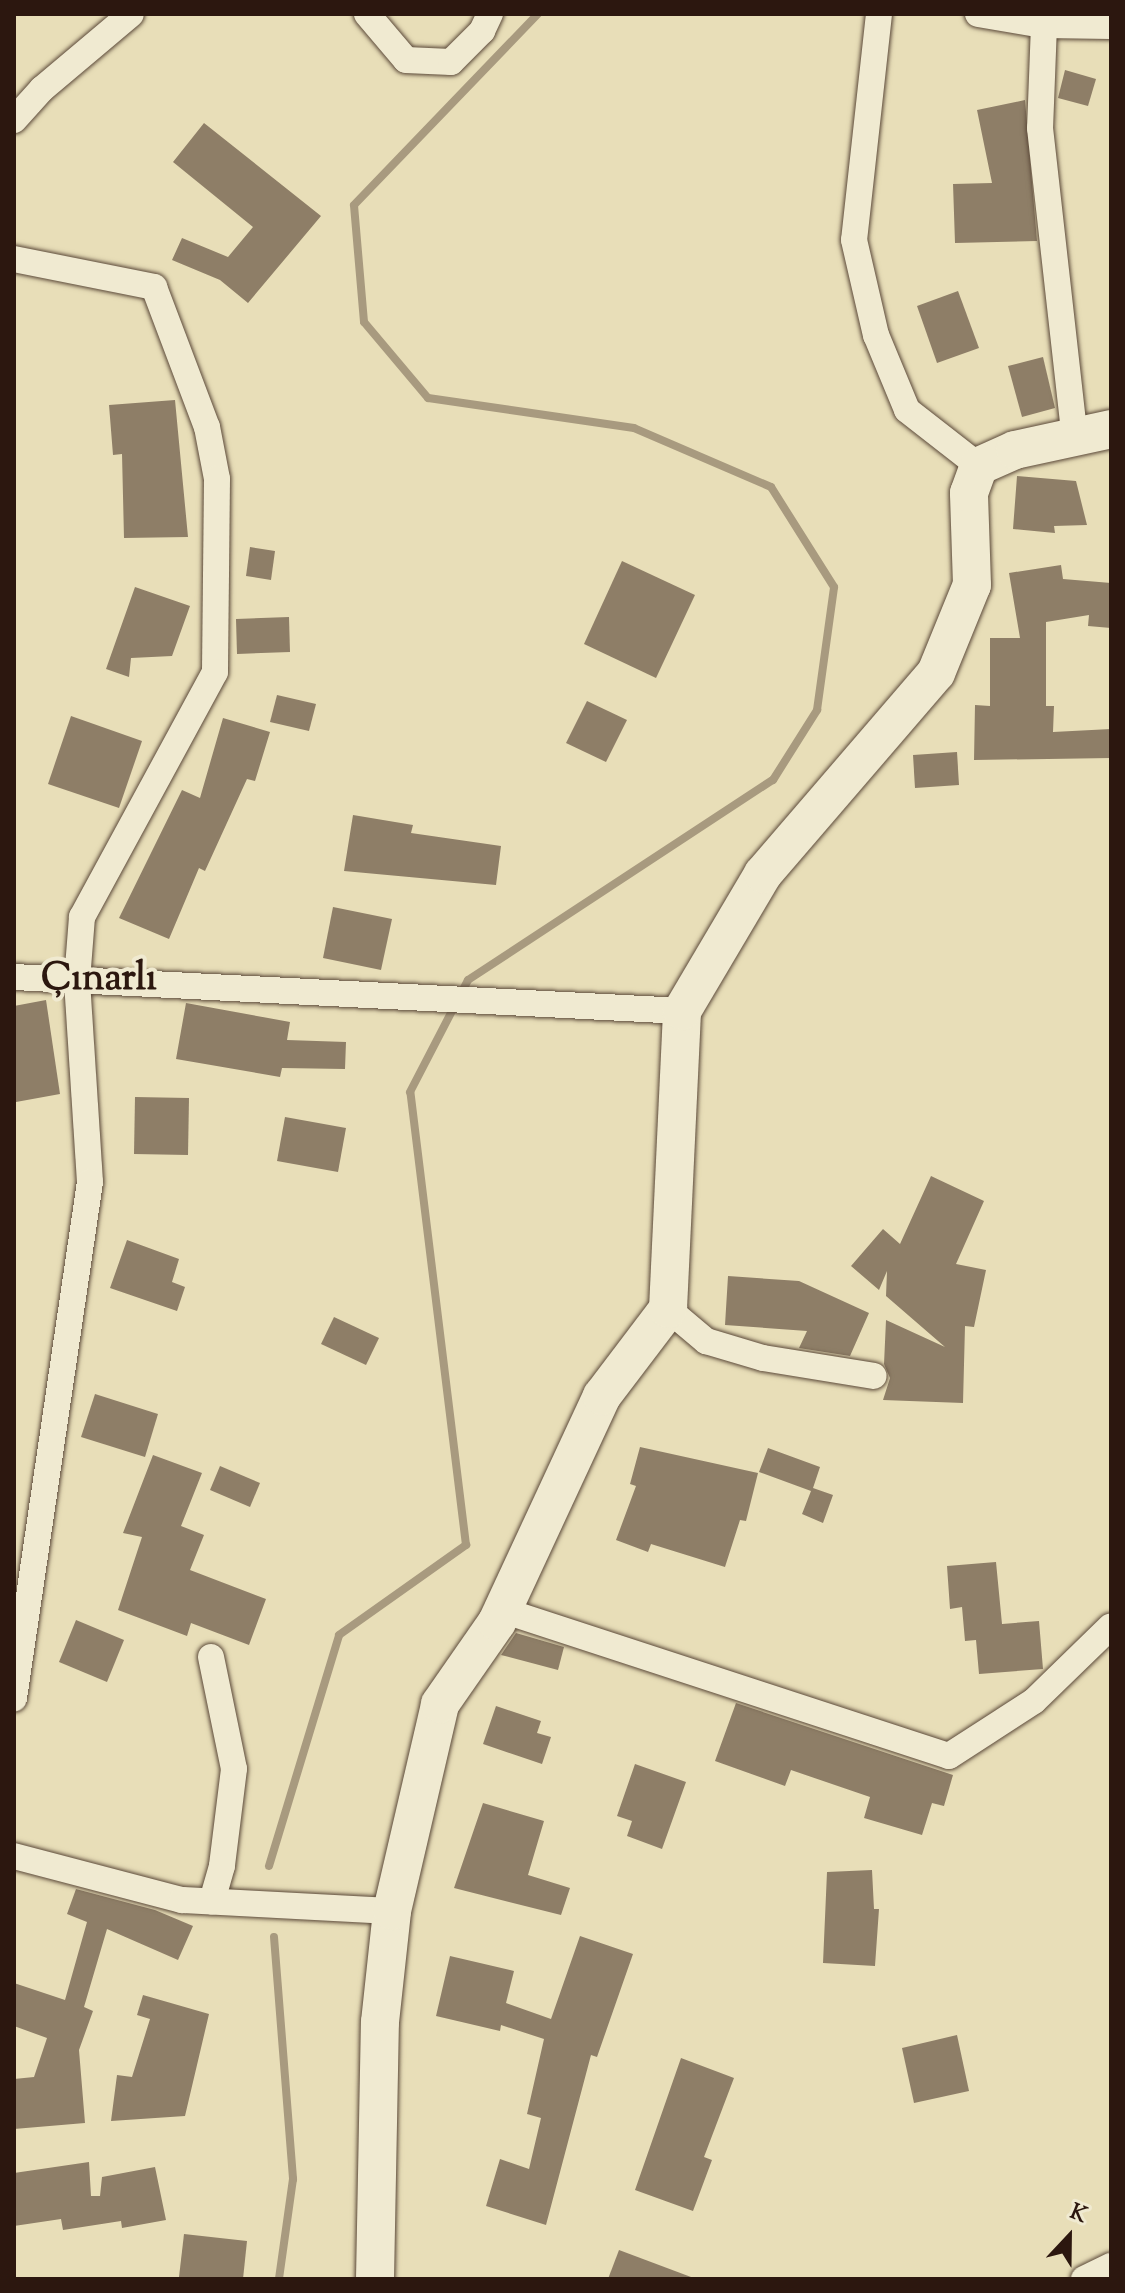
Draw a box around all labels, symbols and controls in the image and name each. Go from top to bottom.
district label: Çınarlı [41,958,157,1004]
north arrow [1029,2197,1109,2277]
text: K [1065,2197,1091,2233]

